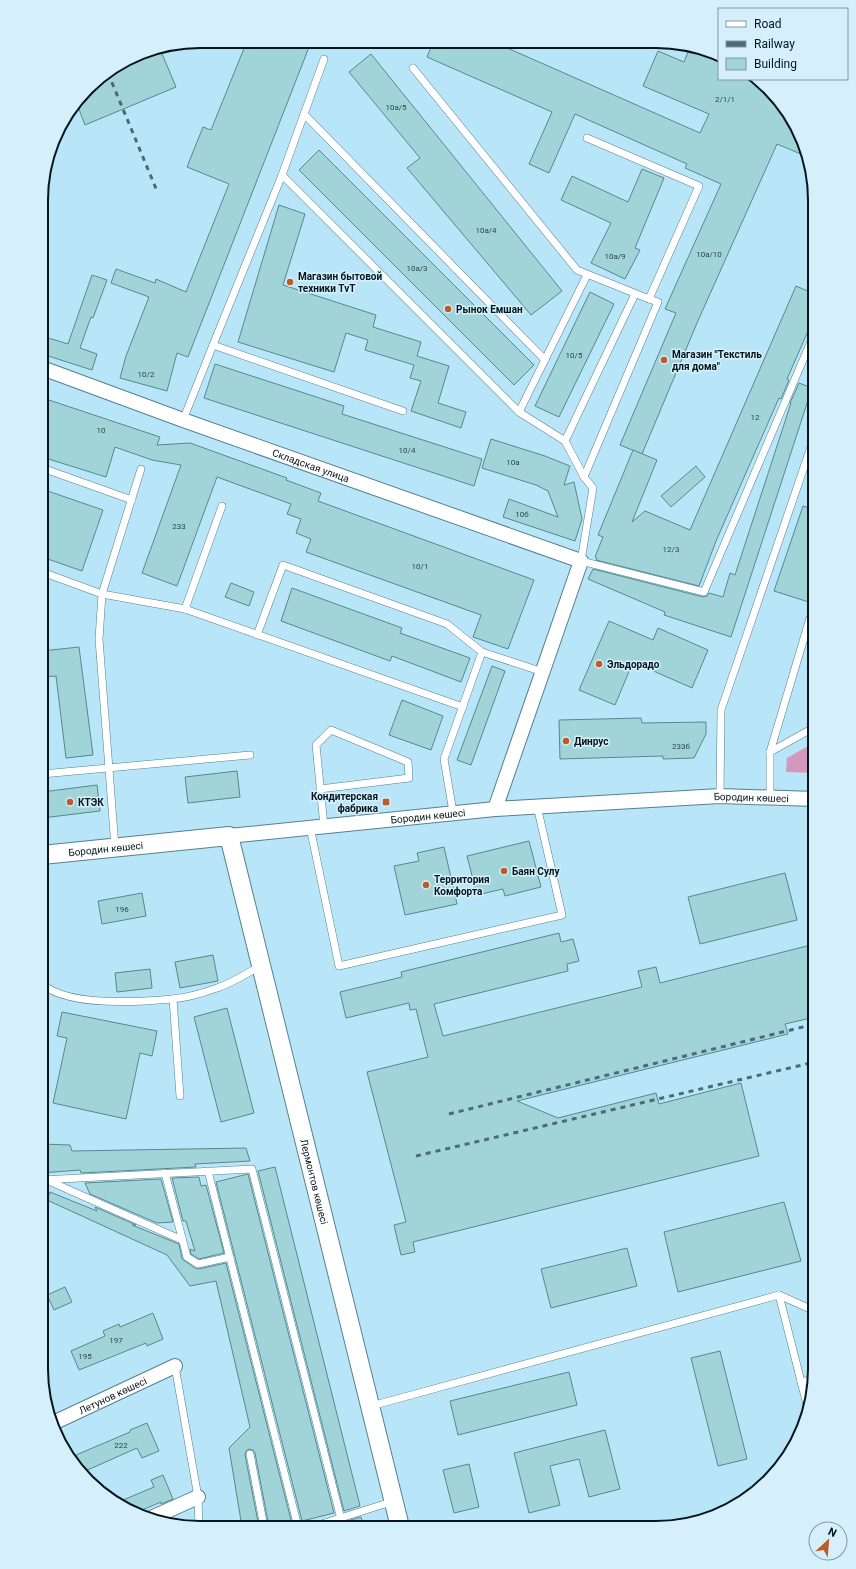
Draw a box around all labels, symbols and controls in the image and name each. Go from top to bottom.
legend [718,8,848,80]
text: Road [754,17,782,31]
text: Railway [754,37,795,51]
text: Building [754,57,797,71]
house number: 2/1/1 [715,95,735,104]
house number: 10а/5 [385,103,407,112]
house number: 10а/4 [475,226,497,235]
house number: 10а/10 [696,250,722,259]
house number: 10а/9 [604,252,626,261]
house number: 10а/3 [406,264,428,273]
place label: Магазин бытовой техники TvT [298,271,382,294]
marker: Магазин бытовой техники TvT [285,277,295,287]
marker: Рынок Емшан [443,304,453,314]
place label: Рынок Емшан [456,304,523,315]
place label: Магазин "Текстиль для дома" [672,349,762,372]
house number: 10/5 [566,351,583,360]
marker: Магазин "Текстиль для дома" [659,355,669,365]
house number: 10/2 [138,370,155,379]
house number: 12 [751,413,760,422]
house number: 10 [97,426,106,435]
house number: 10/4 [399,446,416,455]
street label: Складская улица [271,447,351,484]
house number: 10а [506,458,520,467]
house number: 10б [515,510,529,519]
house number: 233 [172,522,186,531]
house number: 12/3 [663,545,679,554]
house number: 10/1 [412,562,428,571]
marker: Эльдорадо [594,659,604,669]
place label: Эльдорадо [607,659,660,670]
marker: Динрус [561,736,571,746]
place label: Динрус [574,736,609,747]
house number: 233б [672,742,691,751]
place label: Кондитерская фабрика [311,791,379,814]
street label: Бородин көшесі [713,791,789,804]
marker: КТЭК [65,797,75,807]
place label: КТЭК [78,797,104,808]
marker: Кондитерская фабрика [381,797,391,807]
street label: Бородин көшесі [390,807,466,825]
street label: Бородин көшесі [68,839,144,858]
marker: Баян Сулу [499,866,509,876]
place label: Баян Сулу [512,866,560,877]
place label: Территория Комфорта [434,874,490,897]
marker: Территория Комфорта [421,880,431,890]
house number: 196 [115,905,129,914]
street label: Лермонтов көшесі [299,1138,330,1225]
house number: 197 [109,1336,123,1345]
house number: 195 [78,1352,92,1361]
street label: Летунов көшесі [77,1375,148,1416]
house number: 222 [114,1441,128,1450]
north arrow [808,1521,848,1561]
text: N [826,1525,839,1540]

